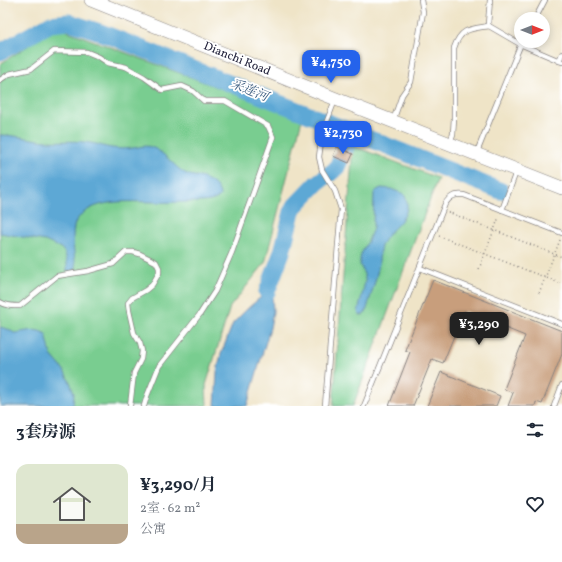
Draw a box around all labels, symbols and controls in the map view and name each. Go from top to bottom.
north arrow [514,12,550,48]
map controls [514,12,550,48]
street label: Dianchi Road [201,38,273,80]
pin: ¥4,750 [298,50,364,84]
text: ¥4,750 [311,54,351,72]
water label: 采莲河 [228,75,272,107]
pin: ¥2,730 [310,121,376,155]
text: ¥2,730 [324,125,362,143]
pin: ¥3,290 [446,312,512,346]
text: ¥3,290 [459,316,499,334]
icon: filters [524,419,546,441]
text: 3套房源 [16,421,76,444]
text: ¥3,290/月 [140,474,217,497]
icon: home [48,480,96,528]
icon: heart [524,493,546,515]
text: 2室 · 62 m² [140,500,200,518]
text: 公寓 [140,521,166,539]

